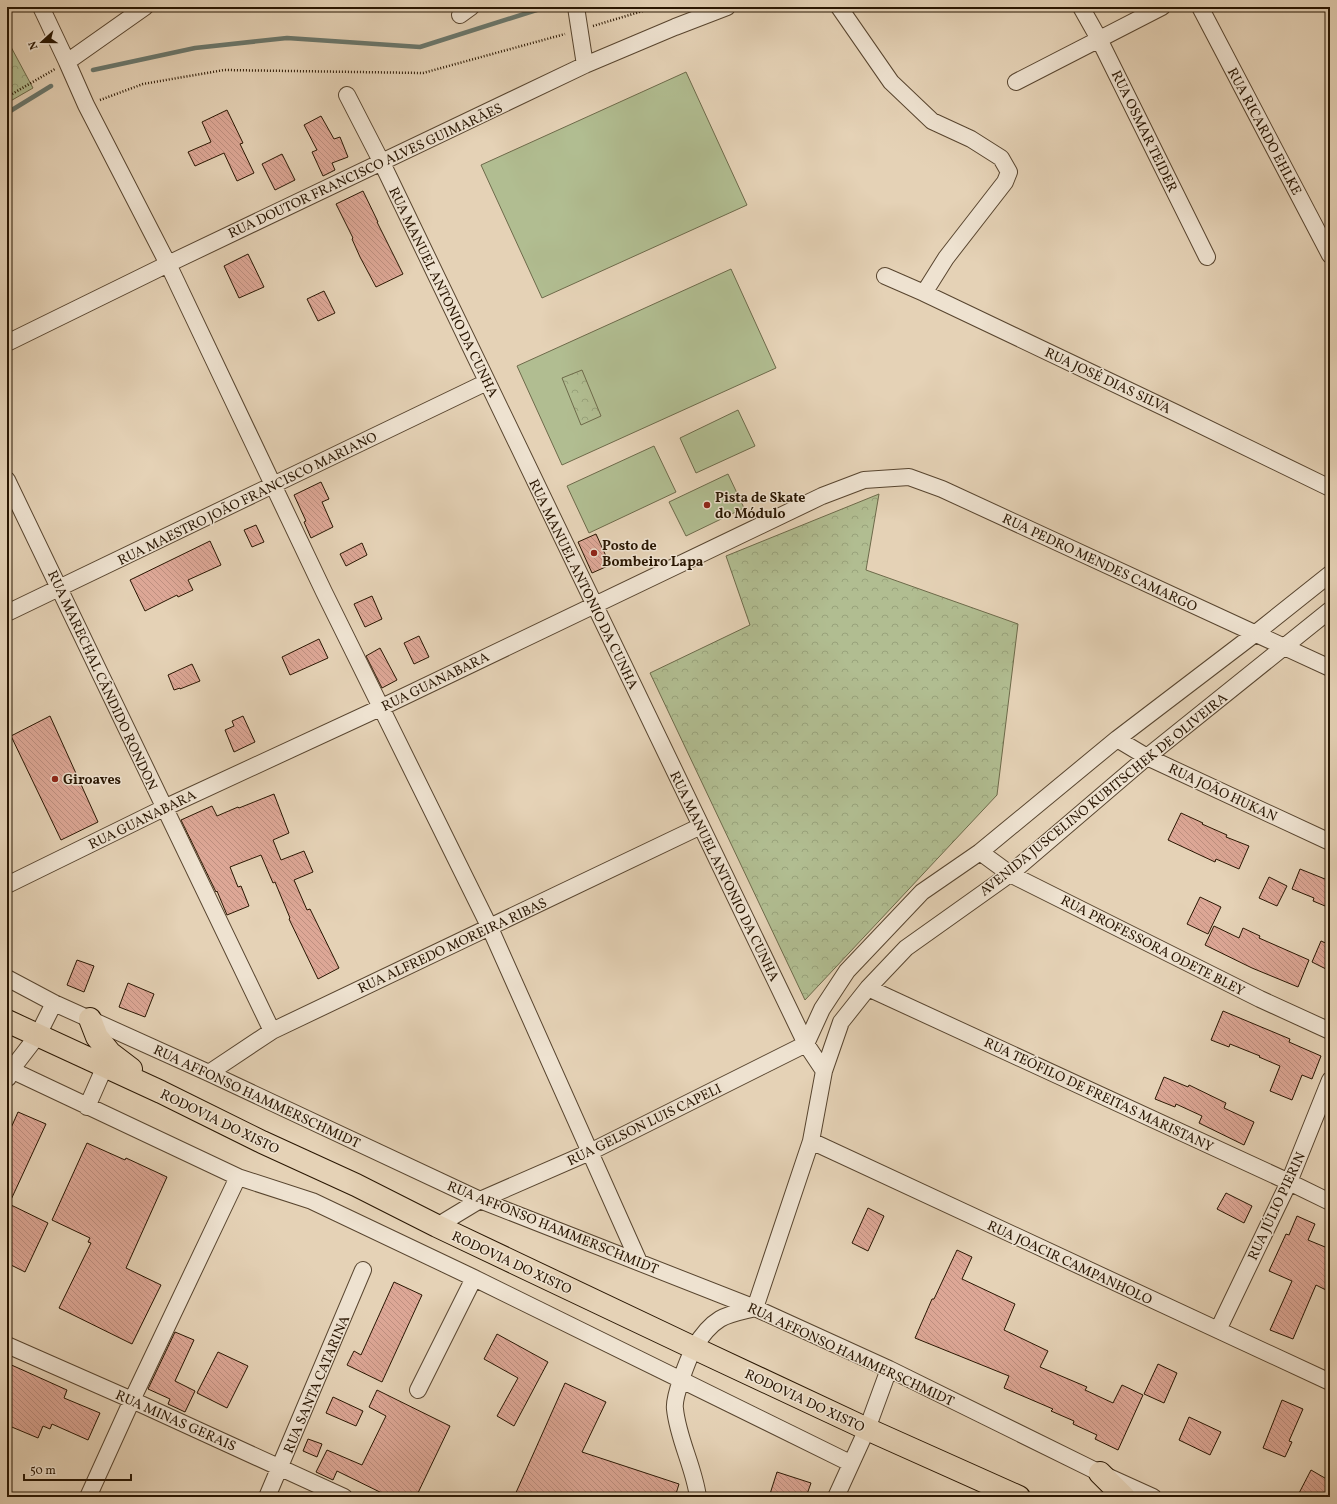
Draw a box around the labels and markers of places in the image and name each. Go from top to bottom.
place label: Pista de Skate do Módulo [715,489,806,524]
marker: Pista de Skate do Módulo [702,500,712,510]
place label: Posto de Bombeiro Lapa [602,537,704,572]
marker: Posto de Bombeiro Lapa [589,548,599,558]
place label: Giroaves [63,771,121,790]
marker: Giroaves [50,774,60,784]

